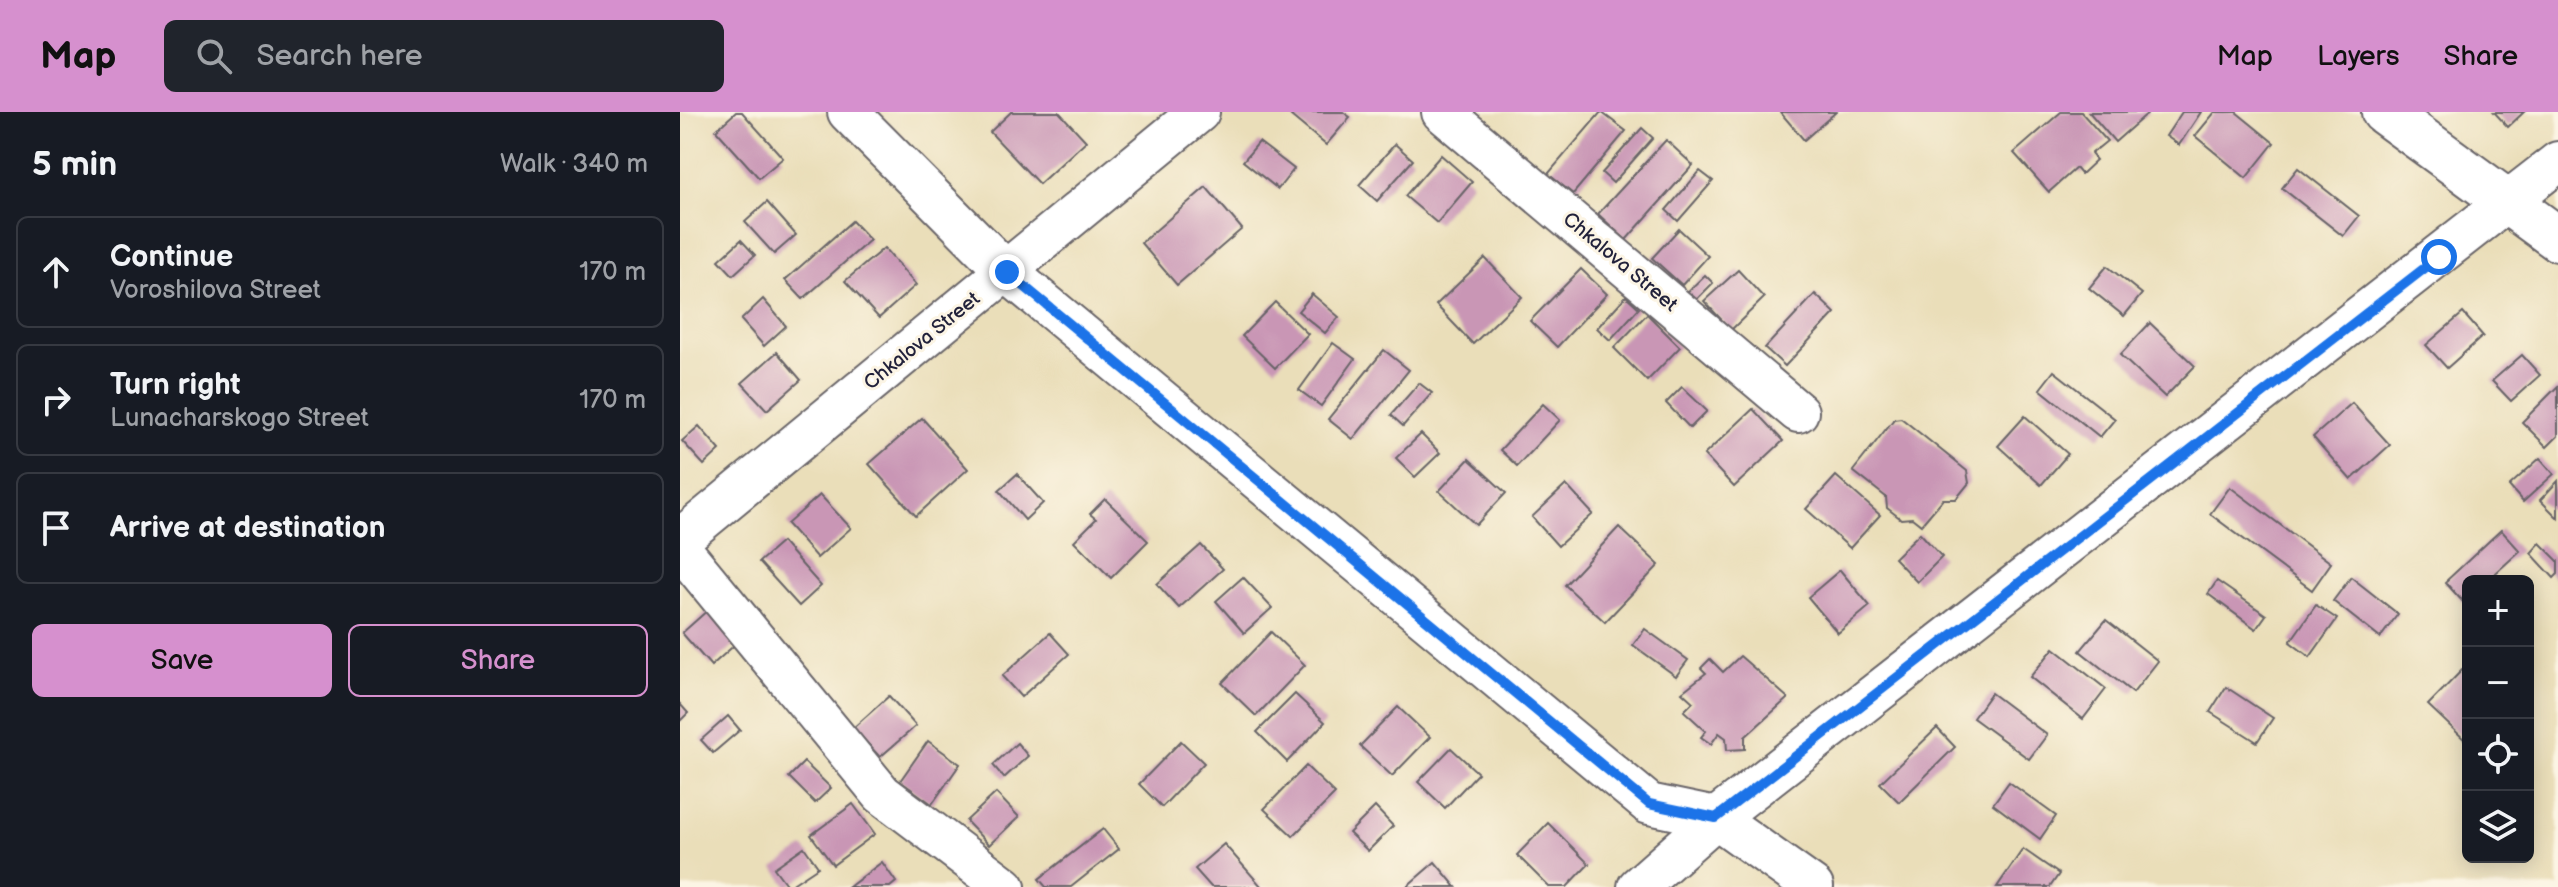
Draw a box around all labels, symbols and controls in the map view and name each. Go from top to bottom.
search box [164,20,724,92]
text: Map [40,34,116,79]
icon: search [192,34,236,78]
text: Search here [256,38,423,74]
text: Map [2217,40,2273,73]
text: Layers [2317,40,2400,73]
text: Share [2444,40,2518,73]
text: 5 min [32,144,117,185]
text: Walk · 340 m [500,149,648,180]
street label: Chkalova Street [1558,207,1682,317]
text: Continue [110,239,233,275]
route start [2421,239,2457,275]
icon: ahead [34,250,78,294]
route end [989,254,1025,290]
text: 170 m [579,257,646,288]
text: Voroshilova Street [110,275,321,306]
street label: Chkalova Street [859,287,985,395]
text: Turn right [110,367,241,403]
icon: right [34,378,78,422]
text: 170 m [579,385,646,416]
text: Lunacharskogo Street [110,403,369,434]
icon: arrive [34,506,78,550]
text: Arrive at destination [110,510,386,546]
map controls [2462,575,2534,863]
button: + [2462,575,2534,647]
button: Save [32,624,332,697]
button: Share [348,624,648,697]
button: − [2462,647,2534,719]
button: locate [2462,719,2534,791]
button: layers [2462,791,2534,863]

